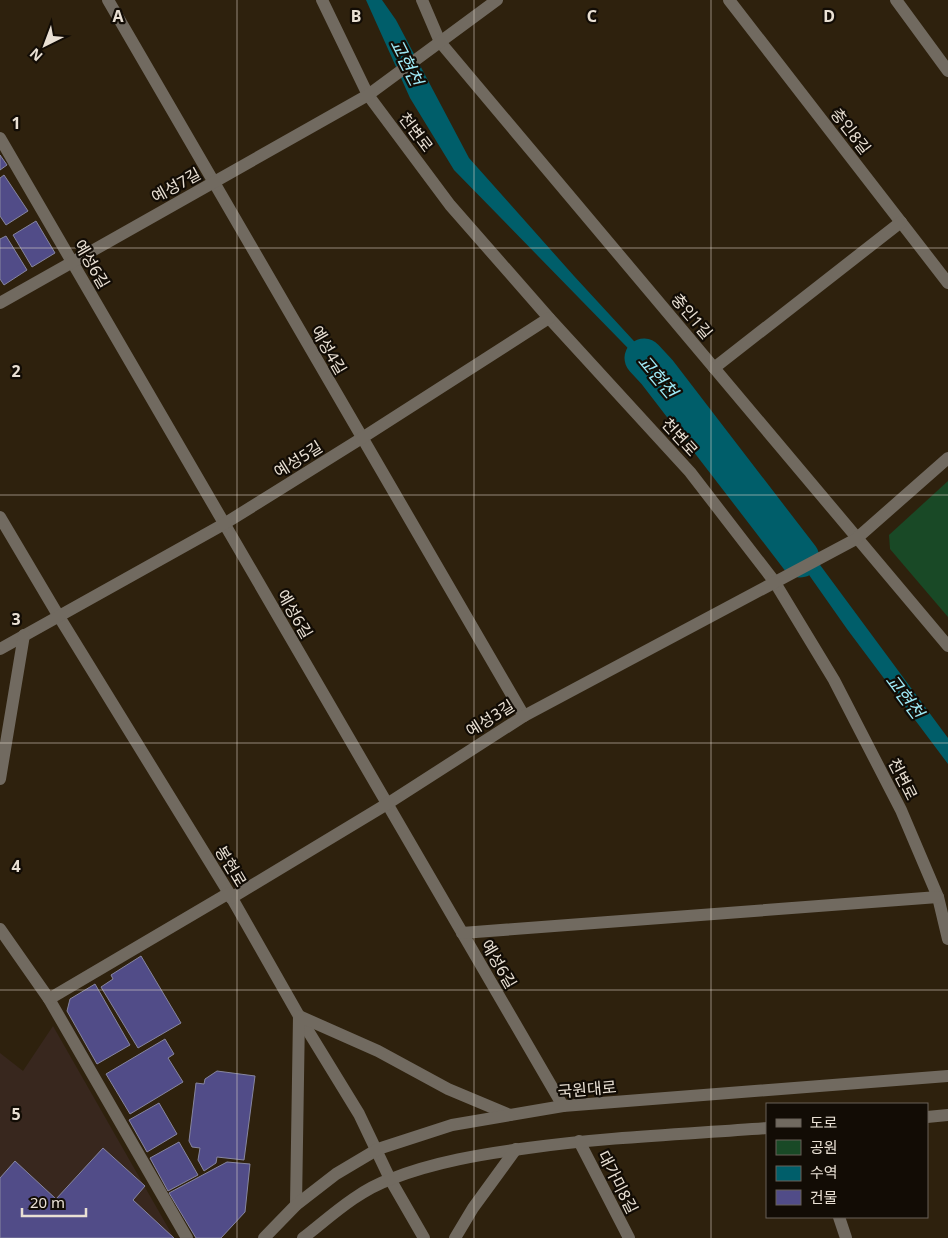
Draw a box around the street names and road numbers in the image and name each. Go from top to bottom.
street label: 충인8길 [826,103,876,159]
street label: 천변로 [394,108,438,156]
street label: 예성7길 [147,162,205,208]
street label: 예성6길 [69,235,115,293]
street label: 충인1길 [666,289,718,343]
street label: 예성4길 [306,321,352,379]
street label: 천변로 [657,413,703,461]
street label: 예성5길 [270,436,326,482]
street label: 예성6길 [272,585,318,643]
street label: 예성3길 [462,695,518,741]
street label: 천변로 [883,754,923,804]
street label: 봉현로 [210,841,252,891]
street label: 예성6길 [476,935,522,993]
street label: 국원대로 [557,1075,618,1103]
street label: 대가미8길 [593,1147,643,1217]

